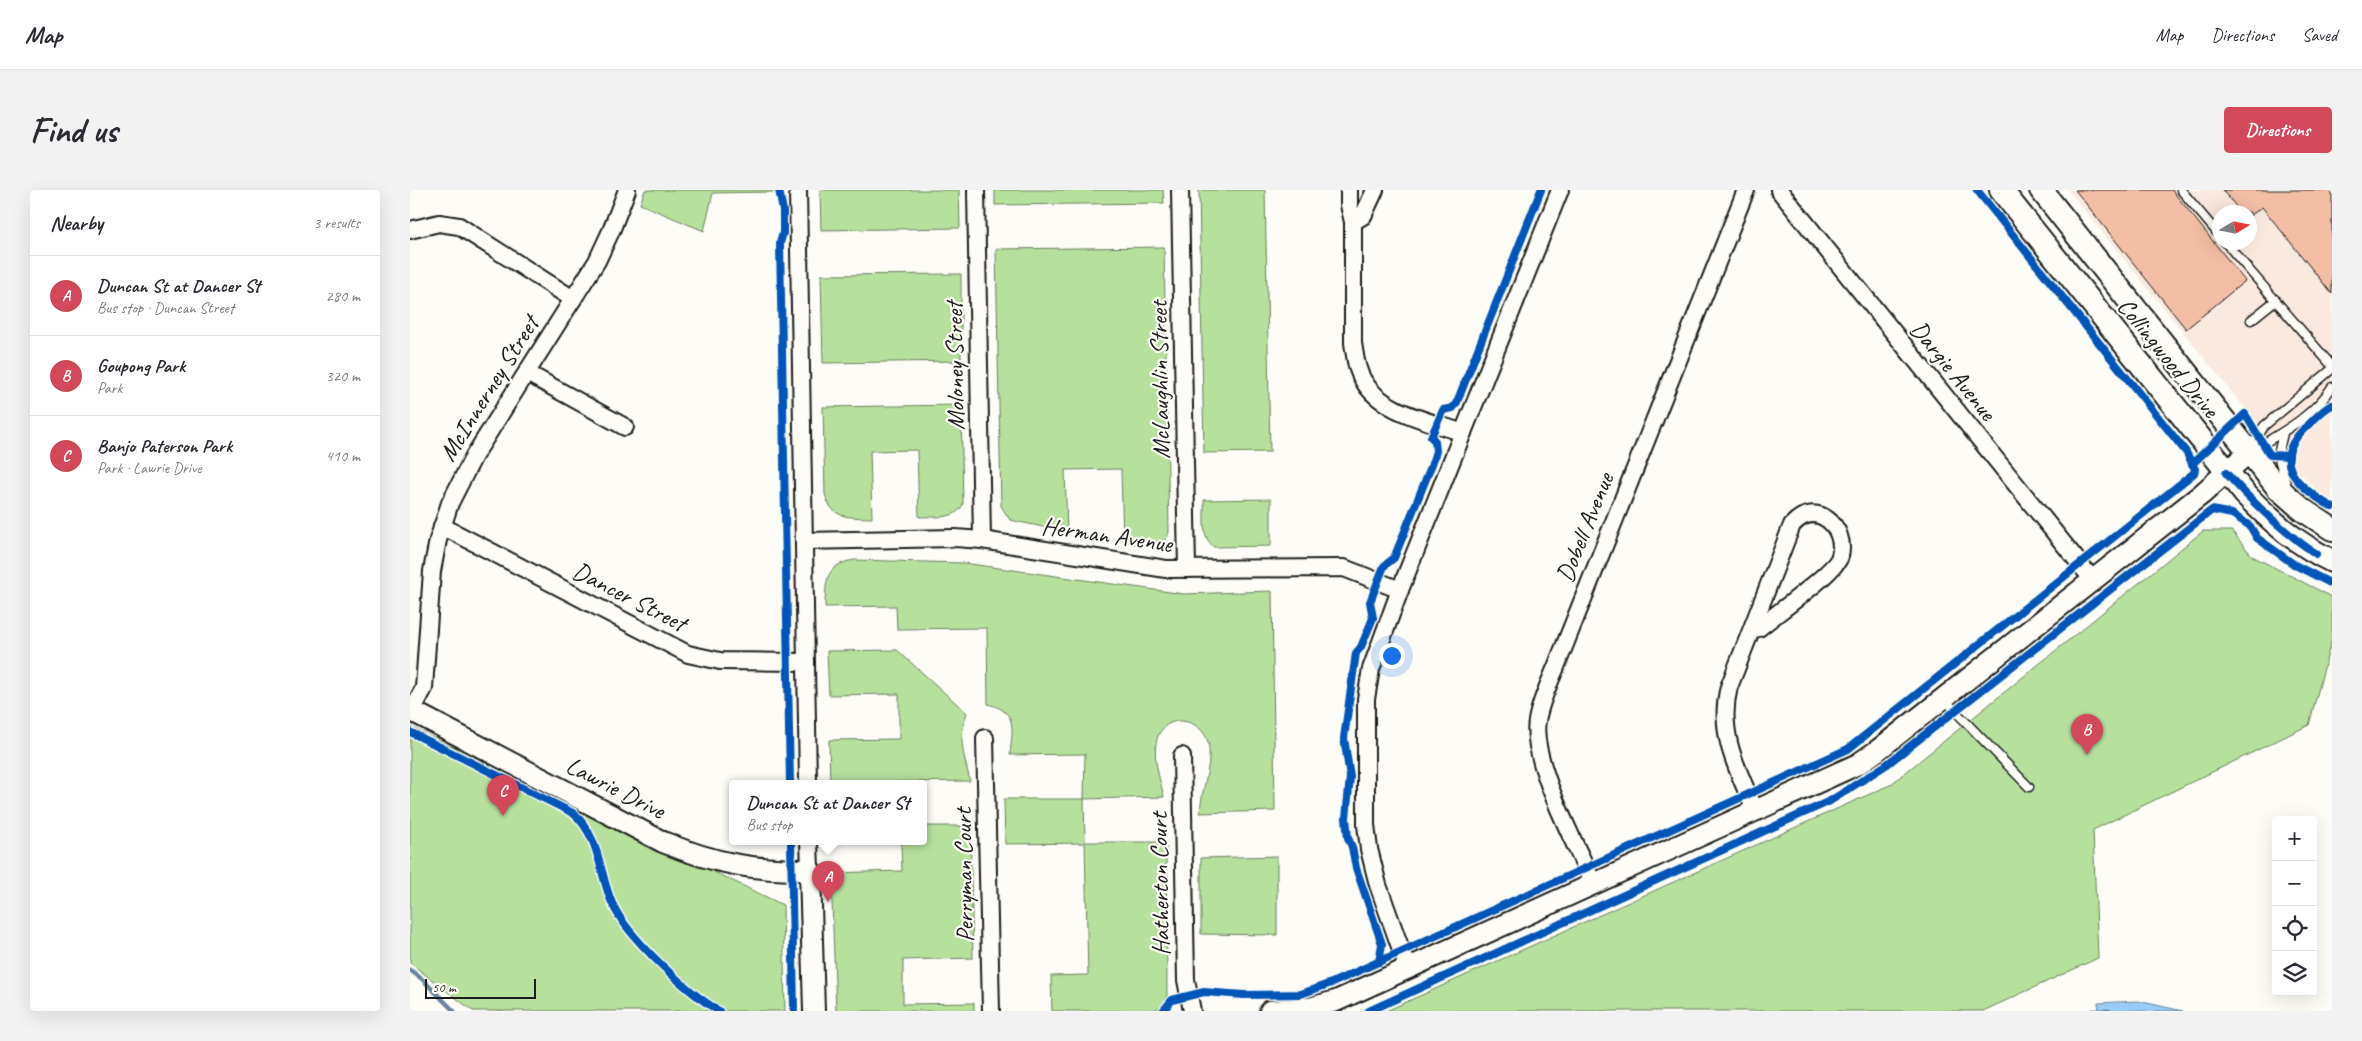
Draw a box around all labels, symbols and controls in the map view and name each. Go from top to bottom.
text: Map [25,20,62,50]
text: Map [2156,24,2183,46]
text: Directions [2211,24,2274,46]
text: Saved [2302,24,2337,46]
button: Directions [2224,107,2332,153]
text: Find us [30,108,117,153]
north arrow [2212,205,2257,250]
text: Nearby [50,210,103,236]
text: 3 results [313,213,360,233]
text: Duncan St at Dancer St [97,274,260,298]
text: A [62,286,70,306]
text: 280 m [326,286,360,306]
street label: Collingwood Drive [2110,291,2227,426]
text: Bus stop · Duncan Street [97,298,234,318]
street label: Moloney Street [938,298,972,430]
street label: McLaughlin Street [1143,298,1177,459]
street label: McInnerney Street [432,307,548,467]
street label: Dargie Avenue [1903,314,2004,429]
text: Goupong Park [97,354,185,378]
text: B [62,366,70,386]
text: 320 m [326,366,360,386]
text: Park [97,378,122,398]
text: Banjo Paterson Park [97,434,232,458]
text: C [62,446,70,466]
text: 410 m [326,446,360,466]
text: Park · Lawrie Drive [97,458,202,478]
street label: Dobell Avenue [1549,467,1622,586]
street label: Herman Avenue [1040,510,1176,560]
street label: Dancer Street [567,555,695,641]
your location [1379,643,1405,669]
pin: B [2071,714,2103,755]
street label: Lawrie Drive [561,749,672,827]
pin: C [487,775,519,816]
popup [729,780,927,845]
text: Duncan St at Dancer St [746,791,910,815]
street label: Perryman Court [947,805,981,942]
street label: Hatherton Court [1143,809,1177,956]
text: Bus stop [746,815,792,835]
map controls [2272,816,2317,996]
button: + [2272,816,2317,861]
pin: A [812,861,844,902]
button: − [2272,861,2317,906]
button: locate [2272,906,2317,951]
button: layers [2272,951,2317,996]
scale bar [425,976,536,999]
text: 50 m [432,979,456,996]

